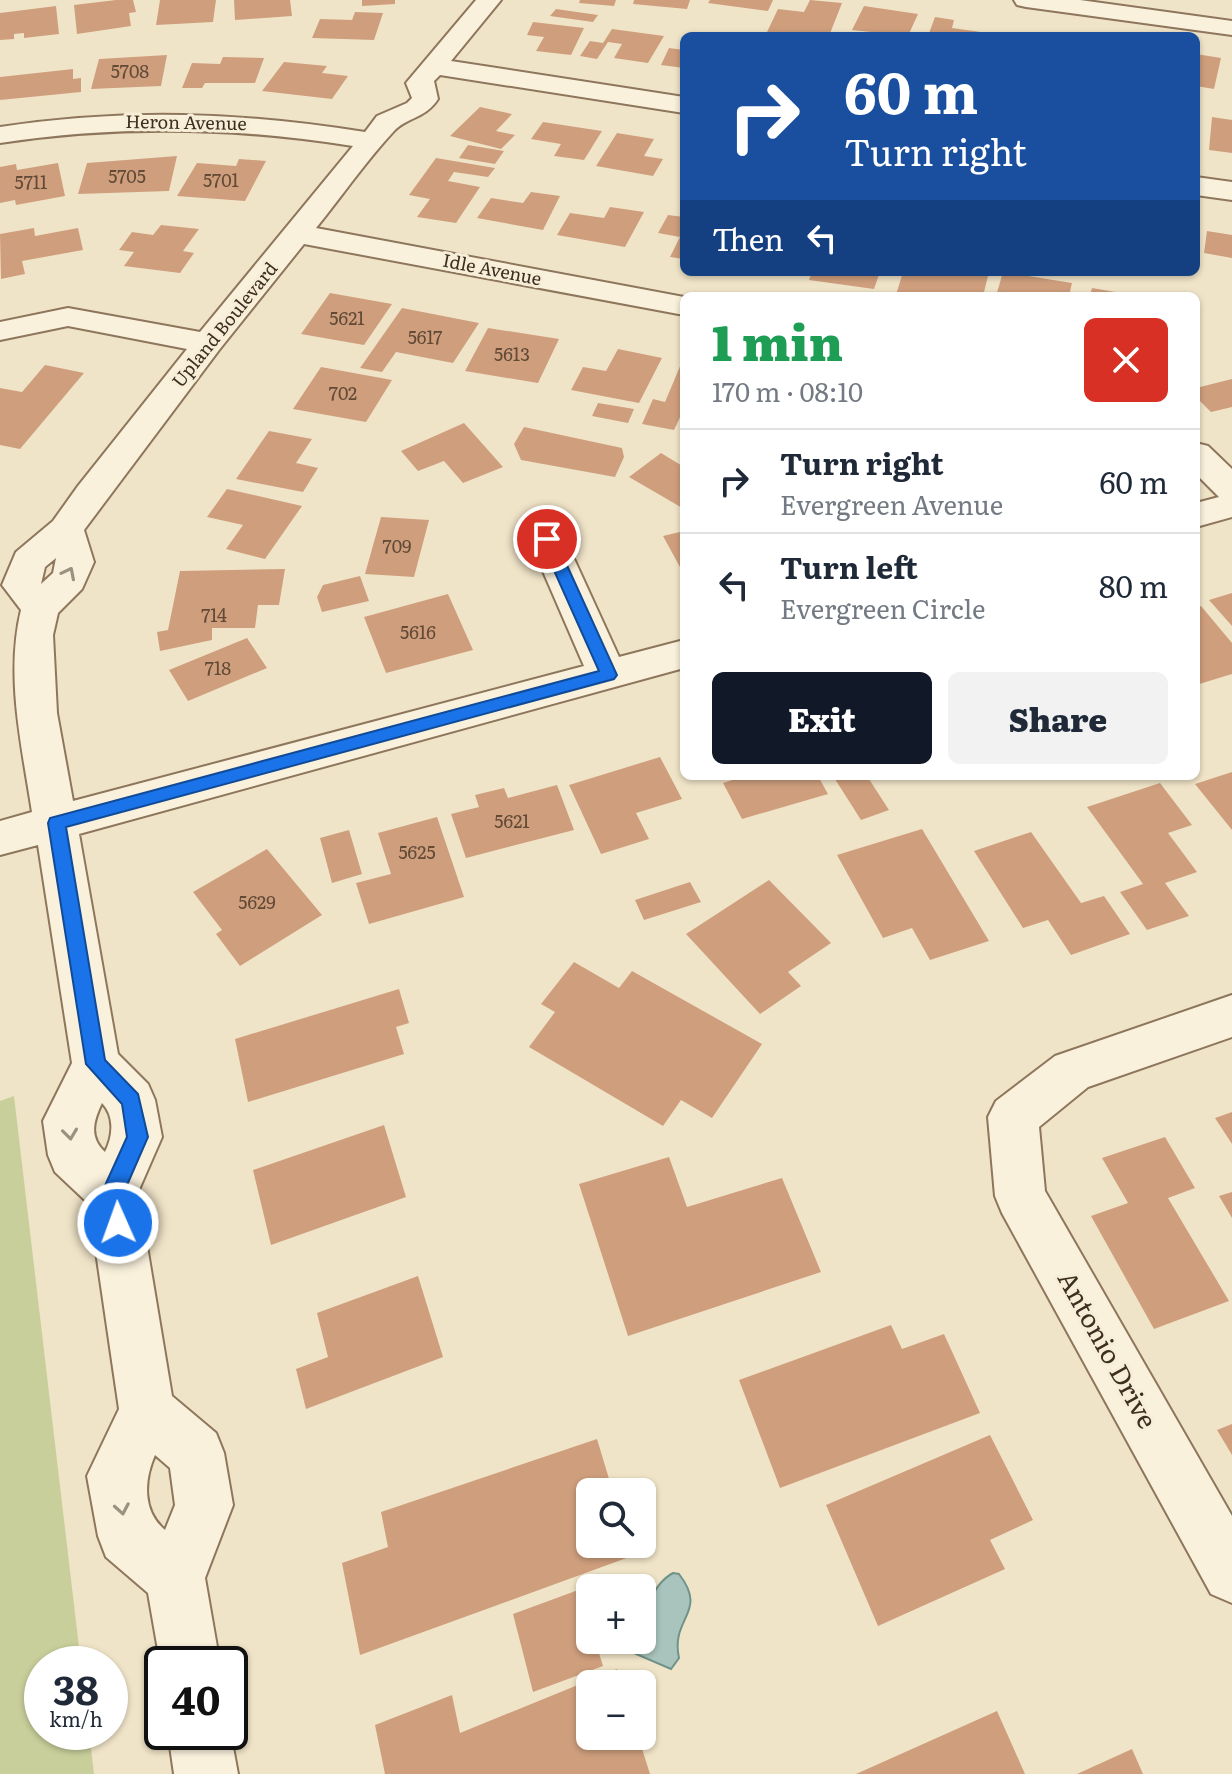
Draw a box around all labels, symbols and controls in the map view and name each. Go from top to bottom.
text: 60 m [844,48,978,131]
house number: 5708 [111,57,149,84]
icon: right [712,64,816,168]
street label: Heron Avenue [125,107,247,136]
text: Turn right [844,124,1027,177]
house number: 5705 [108,162,146,189]
house number: 5701 [203,166,239,193]
house number: 5711 [15,168,47,195]
text: Then [712,216,784,260]
icon: left [800,216,844,260]
street label: Idle Avenue [441,246,544,291]
street label: Upland Boulevard [165,255,283,393]
house number: 5621 [329,304,365,331]
text: 1 min [712,305,843,376]
button: close [1084,318,1168,402]
house number: 5617 [408,323,442,350]
house number: 5613 [494,340,530,367]
text: 170 m · 08:10 [712,371,863,410]
house number: 702 [329,379,357,406]
text: Turn right [780,440,944,484]
icon: right [712,459,756,503]
text: 60 m [1099,459,1168,503]
text: Evergreen Avenue [780,484,1003,523]
pin [513,505,581,573]
icon: arrive [525,517,569,561]
house number: 709 [383,532,411,559]
text: Turn left [780,544,918,588]
icon: left [712,563,756,607]
text: 80 m [1099,563,1168,607]
one-way arrow [59,567,75,582]
text: Evergreen Circle [780,588,985,627]
house number: 714 [201,601,227,628]
house number: 5616 [400,618,436,645]
house number: 718 [205,654,231,681]
button: Exit [712,672,932,764]
button: Share [948,672,1168,764]
house number: 5621 [494,807,530,834]
house number: 5625 [398,838,436,865]
house number: 5629 [238,888,276,915]
one-way arrow [61,1127,78,1141]
position arrow [76,1181,160,1265]
street label: Antonio Drive [1050,1263,1169,1435]
map controls [576,1478,656,1750]
button: search [576,1478,656,1558]
one-way arrow [113,1502,130,1516]
button: + [576,1574,656,1654]
speed limit sign: 40 [144,1646,248,1750]
text: 38 [53,1658,99,1717]
button: − [576,1670,656,1750]
text: km/h [49,1703,103,1733]

